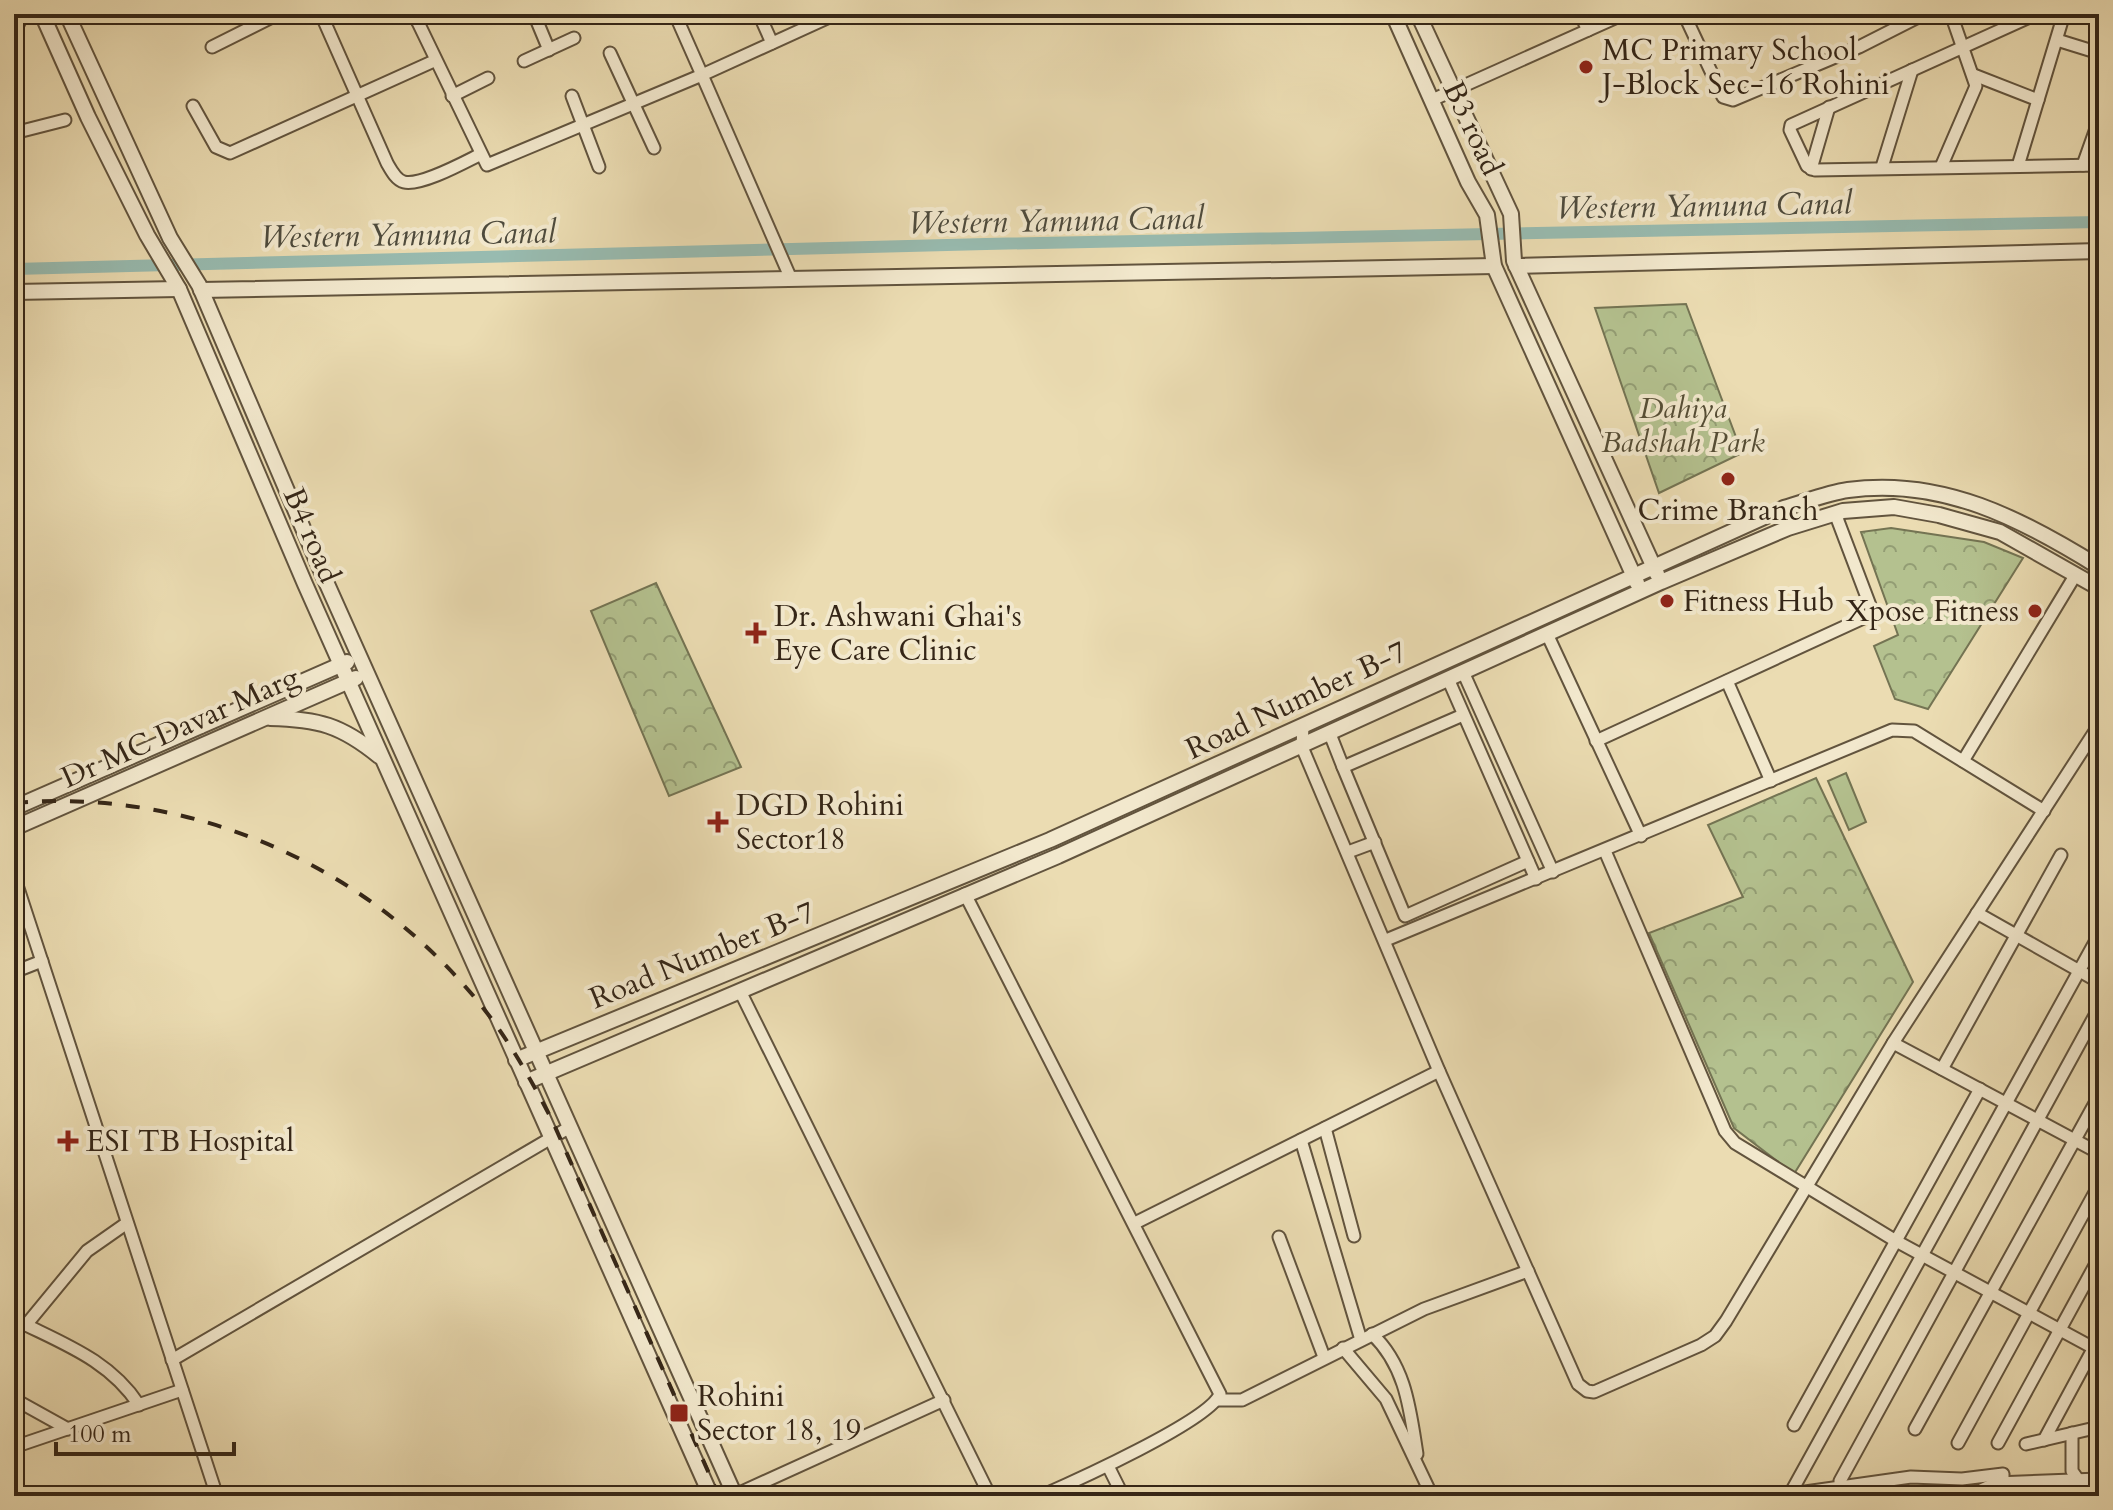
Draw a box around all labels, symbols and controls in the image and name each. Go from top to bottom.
place label: MC Primary School J-Block Sec-16 Rohini [1598,30,1889,105]
marker: MC Primary School J-Block Sec-16 Rohini [1577,58,1595,76]
street label: B3 road [1433,74,1512,182]
water label: Western Yamuna Canal [1556,181,1854,231]
water label: Western Yamuna Canal [908,196,1206,246]
water label: Western Yamuna Canal [260,210,558,260]
park label: Dahiya Badshah Park [1601,388,1765,463]
marker: Crime Branch [1719,470,1737,488]
street label: B4 road [273,481,350,589]
place label: Crime Branch [1638,490,1819,531]
place label: Fitness Hub [1683,581,1834,622]
place label: Xpose Fitness [1846,591,2019,632]
marker: Fitness Hub [1658,592,1676,610]
place label: Dr. Ashwani Ghai's Eye Care Clinic [774,596,1022,671]
marker: Xpose Fitness [2026,602,2044,620]
marker: Dr. Ashwani Ghai's Eye Care Clinic [745,622,767,644]
street label: Road Number B-7 [1179,631,1413,770]
street label: Dr MC Davar Marg [55,657,306,798]
place label: DGD Rohini Sector18 [736,785,904,860]
marker: DGD Rohini Sector18 [707,811,729,833]
street label: Road Number B-7 [584,892,821,1019]
place label: ESI TB Hospital [86,1121,294,1162]
marker: ESI TB Hospital [57,1130,79,1152]
place label: Rohini Sector 18, 19 [697,1376,861,1451]
marker: Rohini Sector 18, 19 [668,1402,690,1424]
scale bar [56,1406,234,1456]
text: 100 m [68,1418,132,1451]

